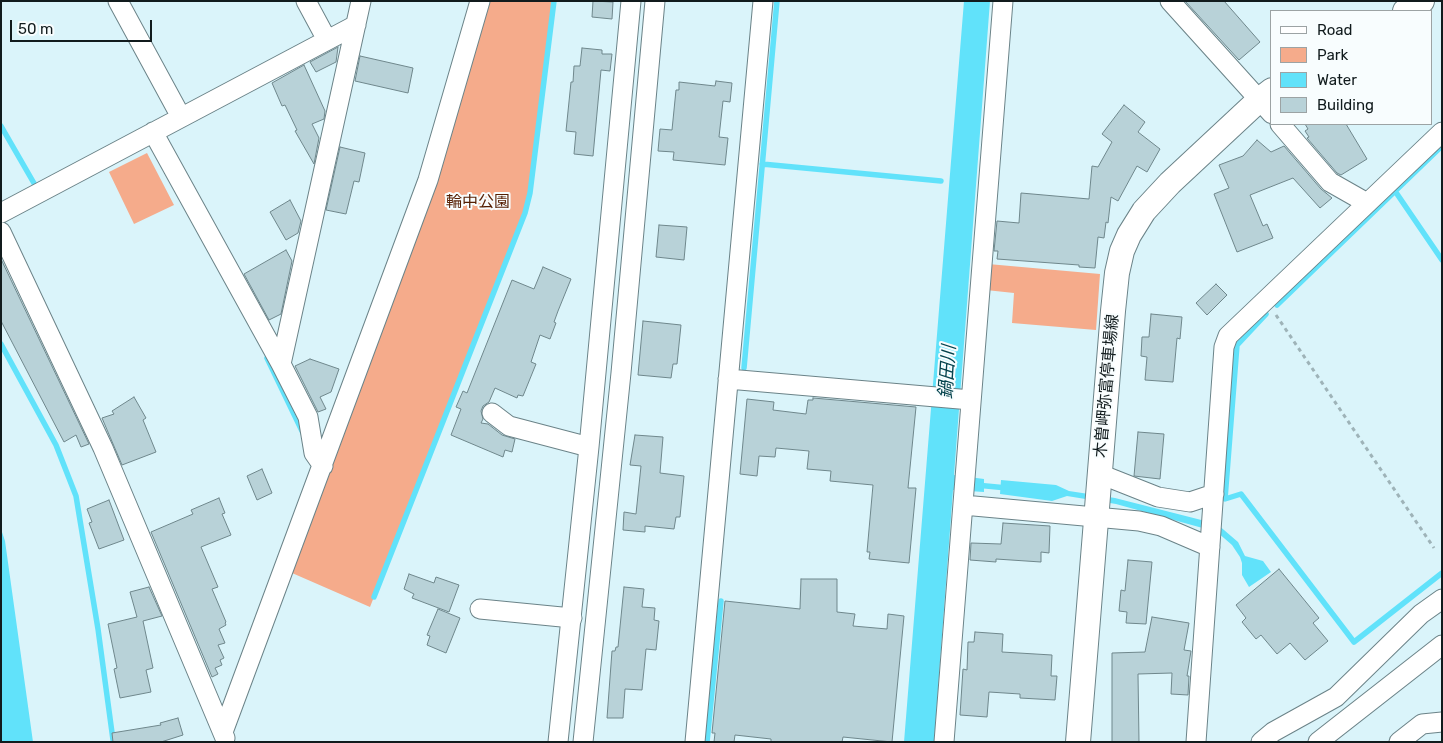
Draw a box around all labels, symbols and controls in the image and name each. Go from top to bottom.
scale bar [12,10,155,42]
legend [1270,10,1433,125]
text: 50 m [18,20,53,38]
text: Road [1317,21,1353,39]
text: Park [1317,46,1348,64]
text: Water [1317,71,1357,89]
text: Building [1317,96,1374,114]
park label: 輪中公園 [446,192,510,212]
street label: 木曽岬弥富停車場線 [1091,313,1123,459]
water label: 鍋田川 [935,344,961,400]

